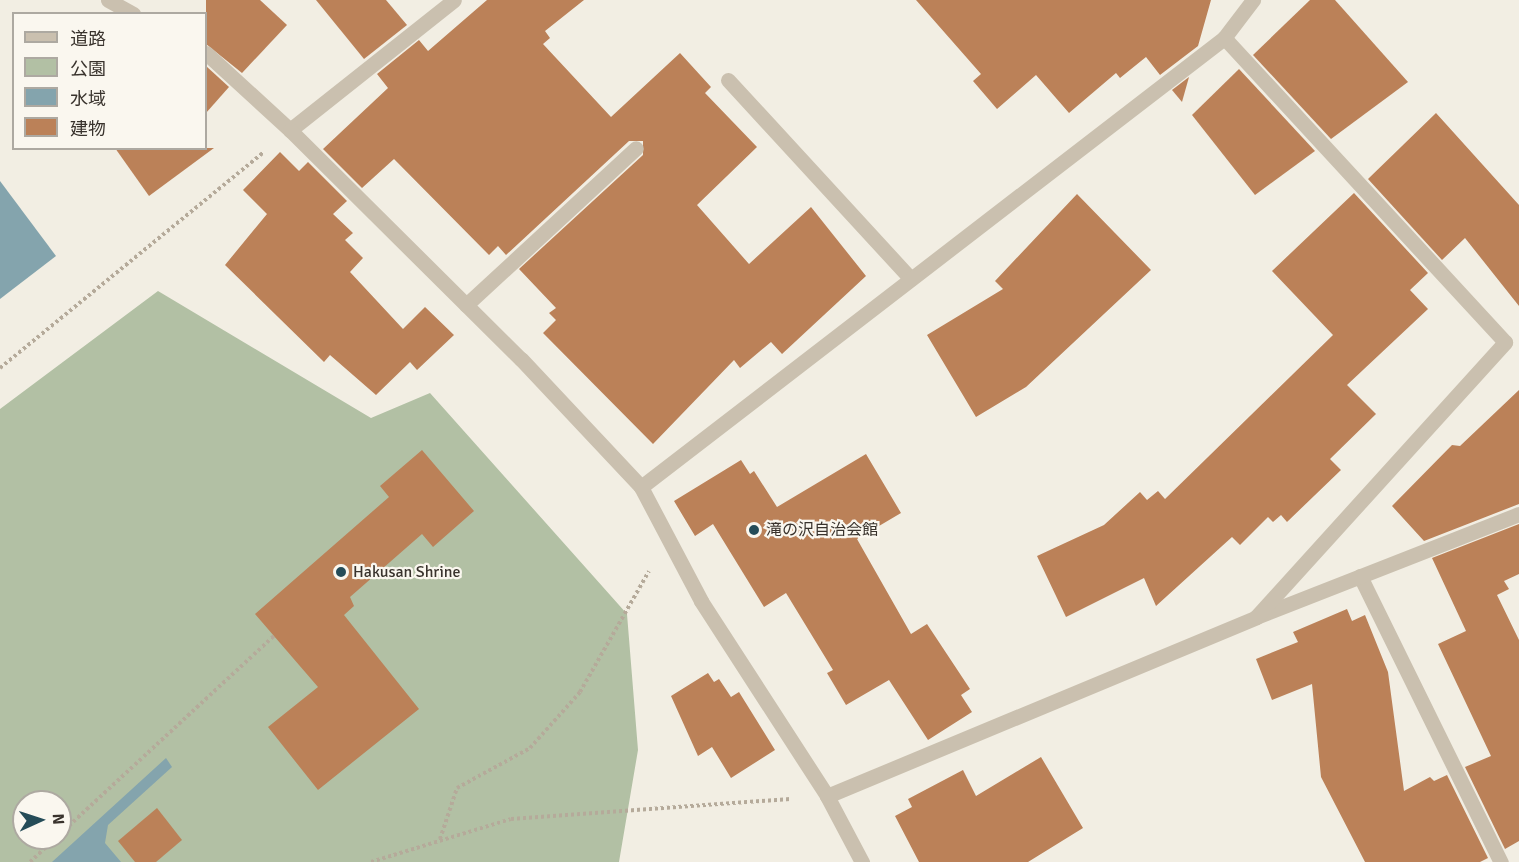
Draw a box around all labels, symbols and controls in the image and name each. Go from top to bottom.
legend [12,12,207,150]
text: 道路 [70,28,106,50]
text: 公園 [70,58,106,80]
text: 水域 [70,88,106,110]
text: 建物 [70,118,106,140]
place label: 滝の沢自治会館 [766,520,878,540]
marker: 滝の沢自治会館 [747,523,761,537]
place label: Hakusan Shrine [353,562,461,582]
marker: Hakusan Shrine [334,565,348,579]
north arrow [12,790,72,850]
text: N [48,813,68,825]

